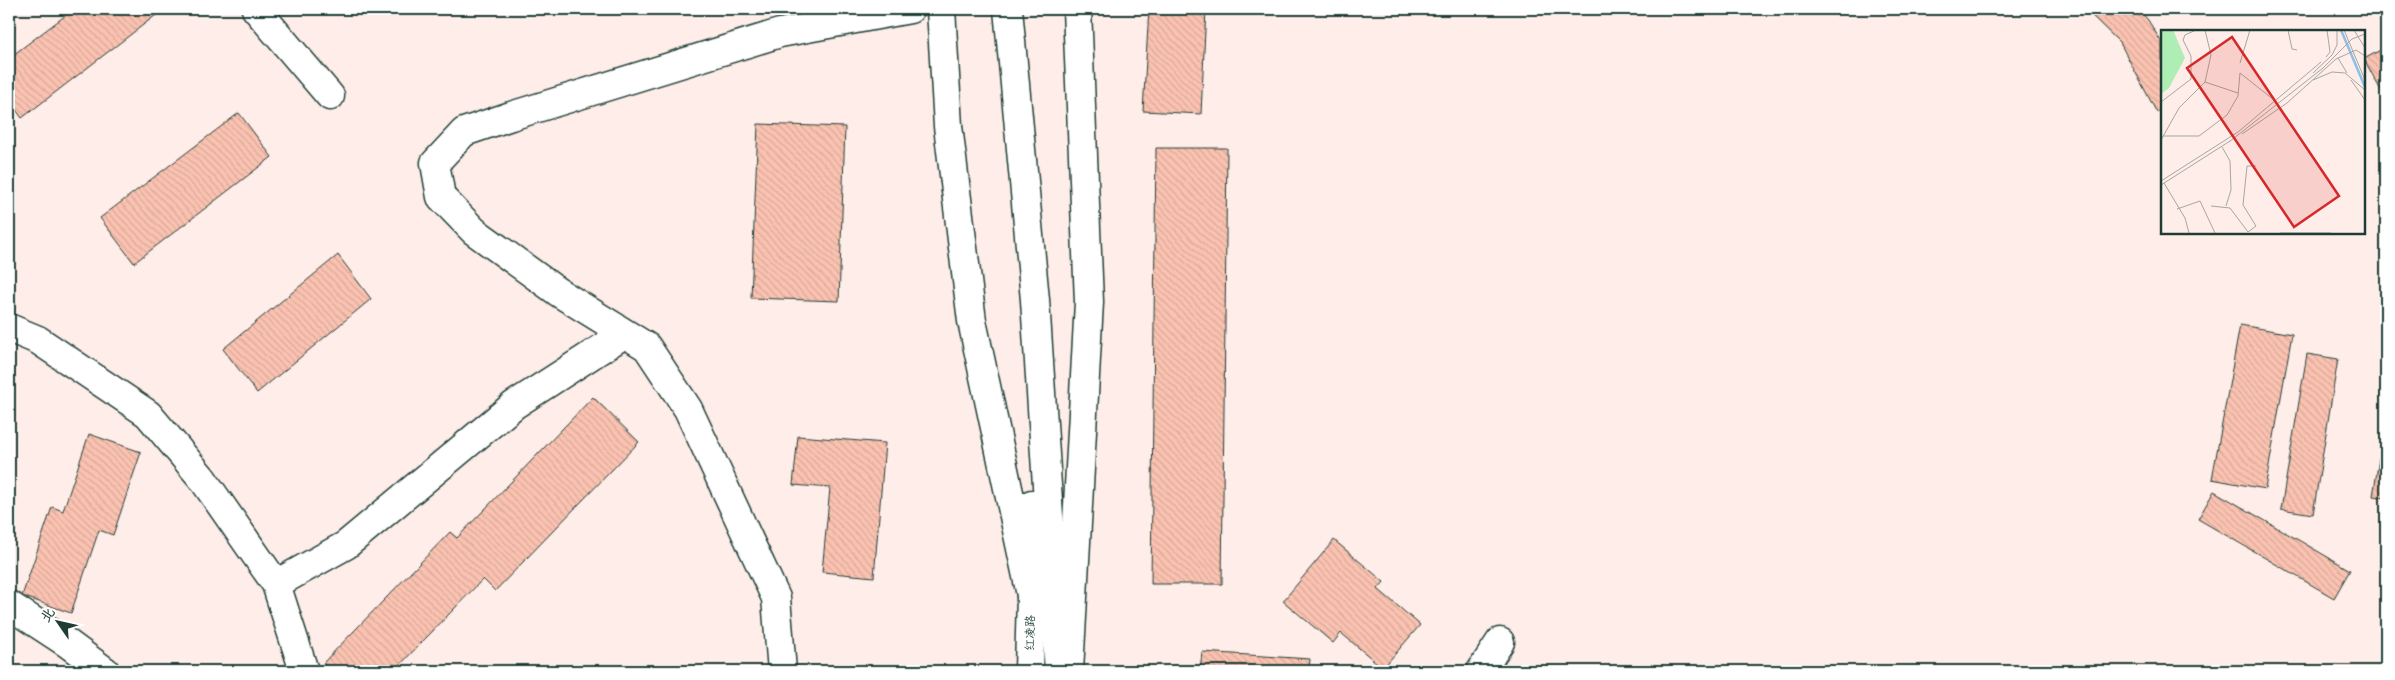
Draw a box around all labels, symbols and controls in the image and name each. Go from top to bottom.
inset map [2161,30,2365,234]
north arrow [32,598,82,648]
text: 北 [35,603,61,627]
street label: 红凌路 [1021,615,1040,651]

